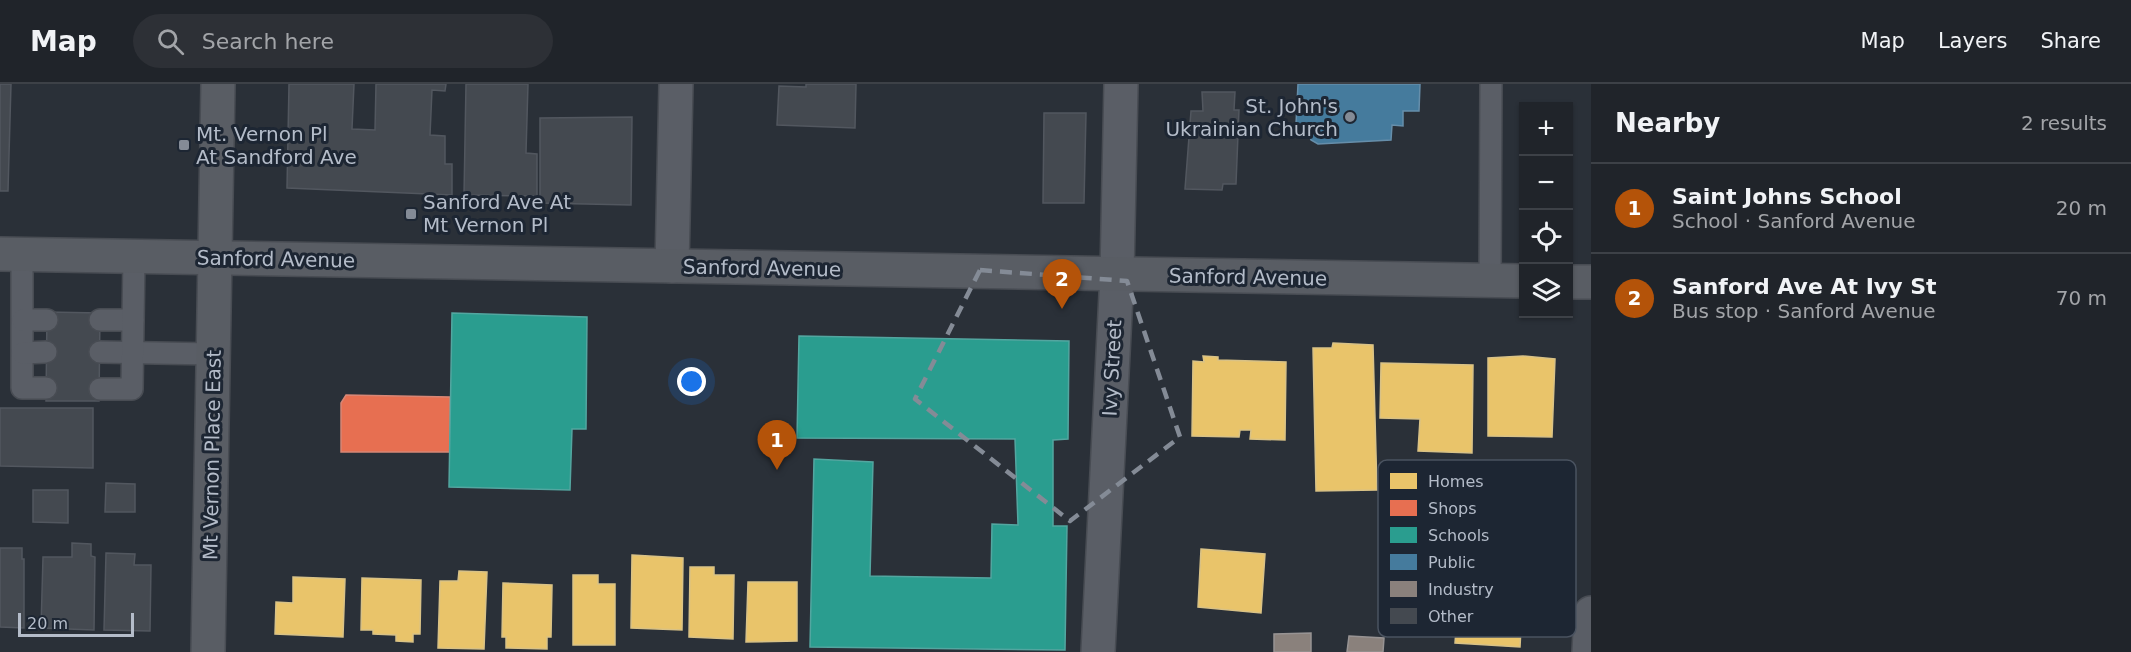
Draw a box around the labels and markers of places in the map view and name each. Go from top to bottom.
place label: St. John's Ukrainian Church [1165,94,1338,141]
marker: St. John's Ukrainian Church [1343,110,1357,124]
place label: Mt. Vernon Pl At Sandford Ave [196,122,357,169]
marker: Mt. Vernon Pl At Sandford Ave [177,138,191,152]
place label: Sanford Ave At Mt Vernon Pl [423,190,571,237]
marker: Sanford Ave At Mt Vernon Pl [404,207,418,221]
pin: 2 [1042,260,1082,309]
pin: 1 [758,420,796,470]

